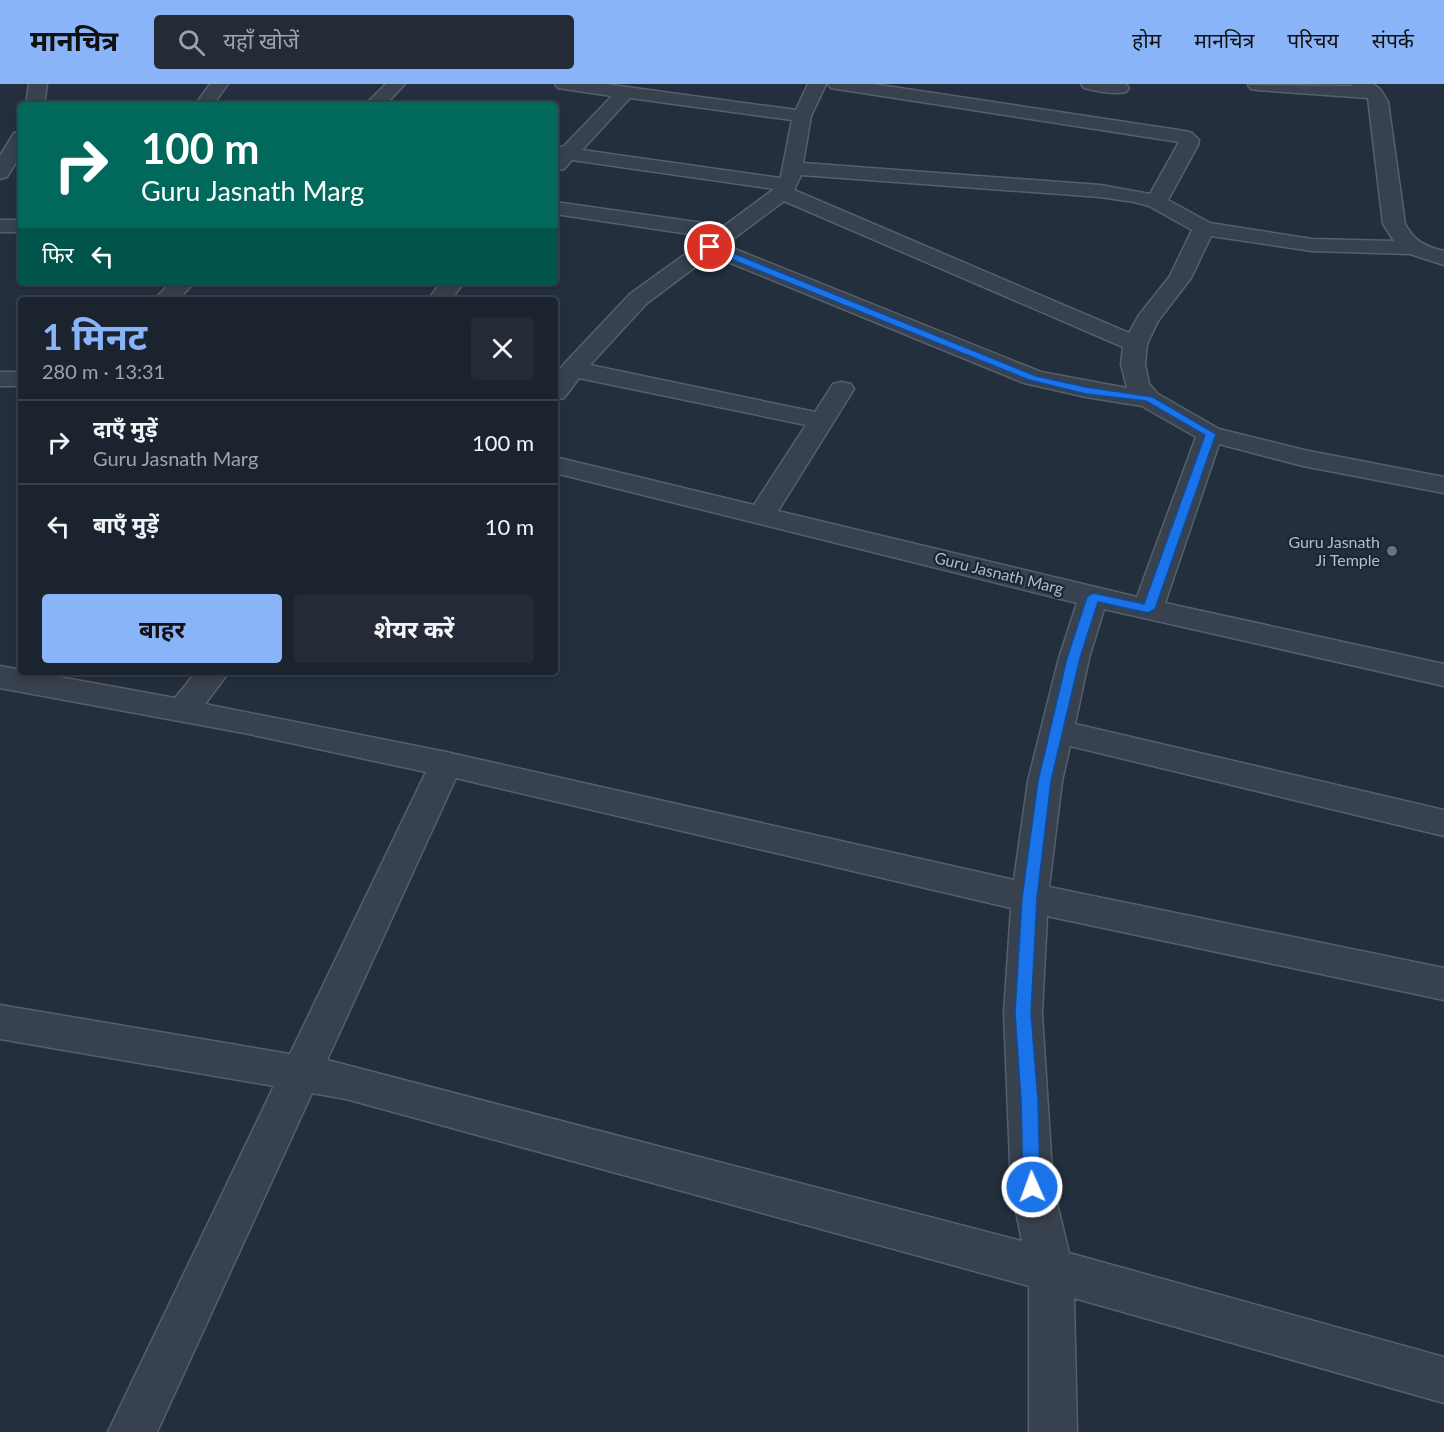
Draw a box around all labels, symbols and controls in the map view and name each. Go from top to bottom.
search box [154,15,574,69]
text: मानचित्र [30,23,118,57]
icon: search [175,26,208,59]
text: यहाँ खोजें [223,27,299,54]
text: होम [1132,27,1161,52]
text: मानचित्र [1194,27,1254,52]
text: परिचय [1287,27,1339,52]
text: संपर्क [1372,27,1414,52]
text: 100 m [141,123,259,173]
icon: right [42,126,120,204]
text: Guru Jasnath Marg [141,174,364,207]
pin [684,221,735,272]
icon: arrive [693,230,726,263]
icon: left [86,240,119,273]
text: फिर [42,241,74,268]
text: 1 मिनट [42,314,147,358]
button: close [471,317,534,380]
text: 280 m · 13:31 [42,359,165,383]
text: दाएँ मुड़ें [93,415,157,442]
icon: right [42,426,75,459]
text: 100 m [472,429,534,456]
text: Guru Jasnath Marg [93,446,258,470]
icon: left [42,510,75,543]
text: बाएँ मुड़ें [93,511,159,538]
text: 10 m [485,513,534,540]
place label: Guru Jasnath Ji Temple [1288,532,1380,569]
marker: Guru Jasnath Ji Temple [1385,544,1399,558]
street label: Guru Jasnath Marg [933,547,1066,598]
button: बाहर [42,594,282,663]
button: शेयर करें [294,594,534,663]
position arrow [1000,1155,1064,1219]

